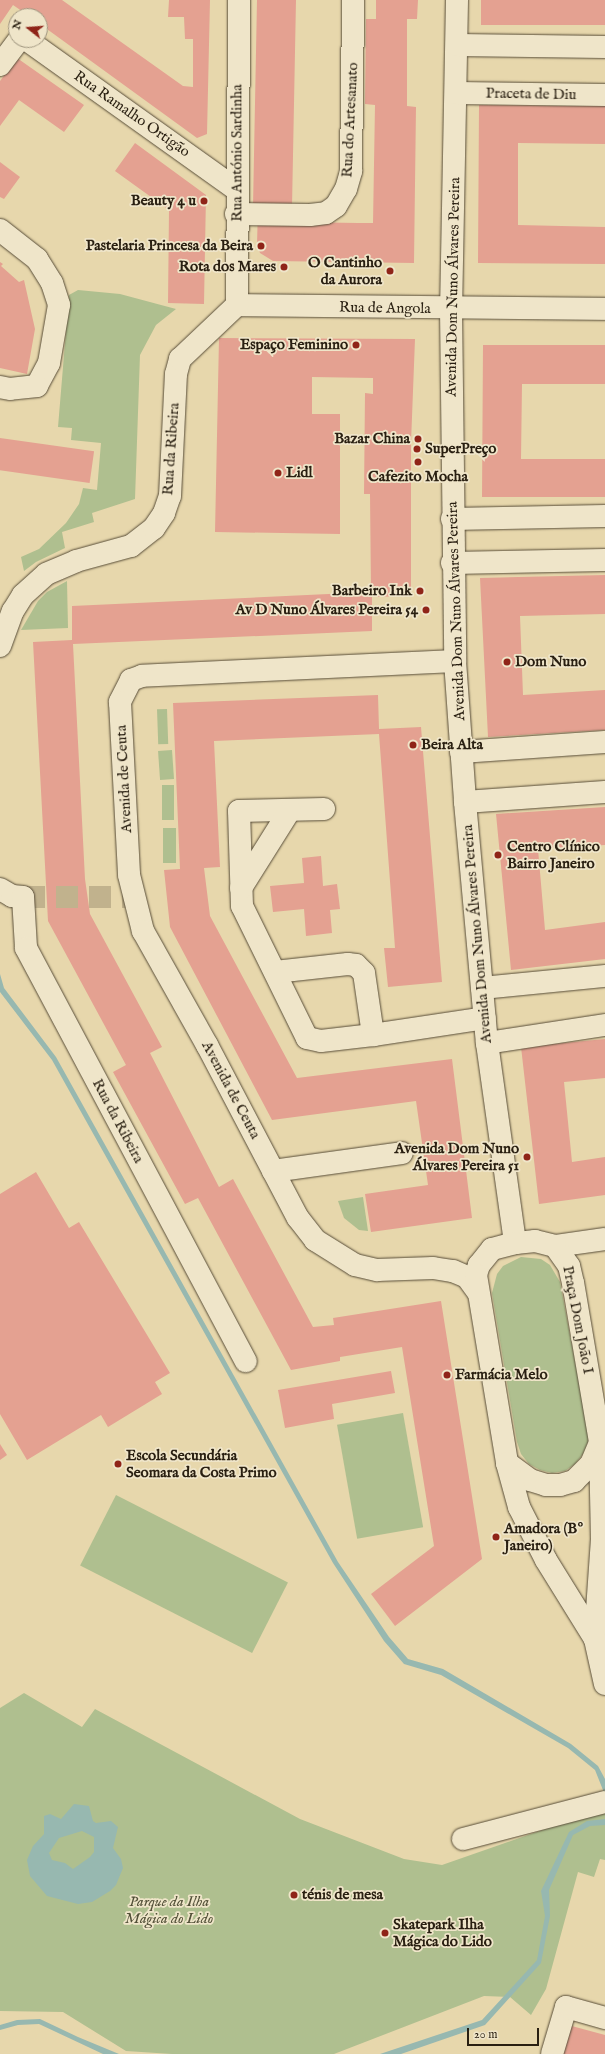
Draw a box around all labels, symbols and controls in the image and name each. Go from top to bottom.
north arrow [8,8,48,48]
text: N [9,18,26,31]
street label: Rua do Artesanato [338,62,362,178]
street label: Rua Ramalho Ortigão [70,67,194,161]
street label: Rua António Sardinha [228,84,246,222]
street label: Praceta de Diu [485,84,577,104]
street label: Avenida Dom Nuno Álvares Pereira [442,177,464,397]
place label: Beauty 4 u [131,192,196,210]
marker: Beauty 4 u [199,196,209,206]
place label: Pastelaria Princesa da Beira [86,237,253,255]
marker: Pastelaria Princesa da Beira [256,241,266,251]
place label: O Cantinho da Aurora [308,253,382,288]
place label: Rota dos Mares [179,258,276,276]
marker: Rota dos Mares [279,262,289,272]
marker: O Cantinho da Aurora [385,266,395,276]
street label: Rua de Angola [339,298,431,318]
place label: Espaço Feminino [240,336,348,354]
marker: Espaço Feminino [351,340,361,350]
street label: Rua da Ribeira [159,402,183,496]
place label: Bazar China [334,430,410,448]
marker: Bazar China [413,434,423,444]
place label: SuperPreço [425,440,496,458]
marker: SuperPreço [412,444,422,454]
marker: Cafezito Mocha [413,457,423,467]
place label: Lidl [286,464,313,482]
marker: Lidl [273,468,283,478]
place label: Cafezito Mocha [368,468,468,486]
street label: Avenida Dom Nuno Álvares Pereira [443,501,469,721]
place label: Barbeiro Ink [332,582,412,600]
marker: Barbeiro Ink [415,586,425,596]
place label: Av D Nuno Álvares Pereira 54 [235,601,418,619]
marker: Av D Nuno Álvares Pereira 54 [421,605,431,615]
place label: Dom Nuno [515,653,586,671]
marker: Dom Nuno [502,657,512,667]
street label: Avenida de Ceuta [112,725,136,833]
place label: Beira Alta [421,736,483,754]
marker: Beira Alta [408,740,418,750]
street label: Avenida Dom Nuno Álvares Pereira [458,824,496,1044]
place label: Centro Clínico Bairro Janeiro [507,837,600,872]
marker: Centro Clínico Bairro Janeiro [492,849,504,861]
street label: Avenida de Ceuta [198,1038,264,1142]
street label: Rua da Ribeira [88,1076,148,1166]
place label: Avenida Dom Nuno Álvares Pereira 51 [395,1139,519,1174]
marker: Avenida Dom Nuno Álvares Pereira 51 [522,1152,532,1162]
street label: Praça Dom João I [559,1264,597,1376]
place label: Farmácia Melo [455,1366,548,1384]
marker: Farmácia Melo [442,1370,452,1380]
place label: Escola Secundária Seomara da Costa Primo [126,1446,277,1481]
marker: Escola Secundária Seomara da Costa Primo [113,1459,123,1469]
place label: Amadora (Bº Janeiro) [504,1519,584,1554]
marker: Amadora (Bº Janeiro) [491,1532,501,1542]
place label: ténis de mesa [302,1886,383,1904]
marker: ténis de mesa [289,1890,299,1900]
park label: Parque da Ilha Mágica do Lido [125,1892,213,1927]
place label: Skatepark Ilha Mágica do Lido [393,1915,492,1950]
marker: Skatepark Ilha Mágica do Lido [380,1928,390,1938]
scale bar [469,2020,541,2046]
text: 20 m [474,2027,497,2042]

